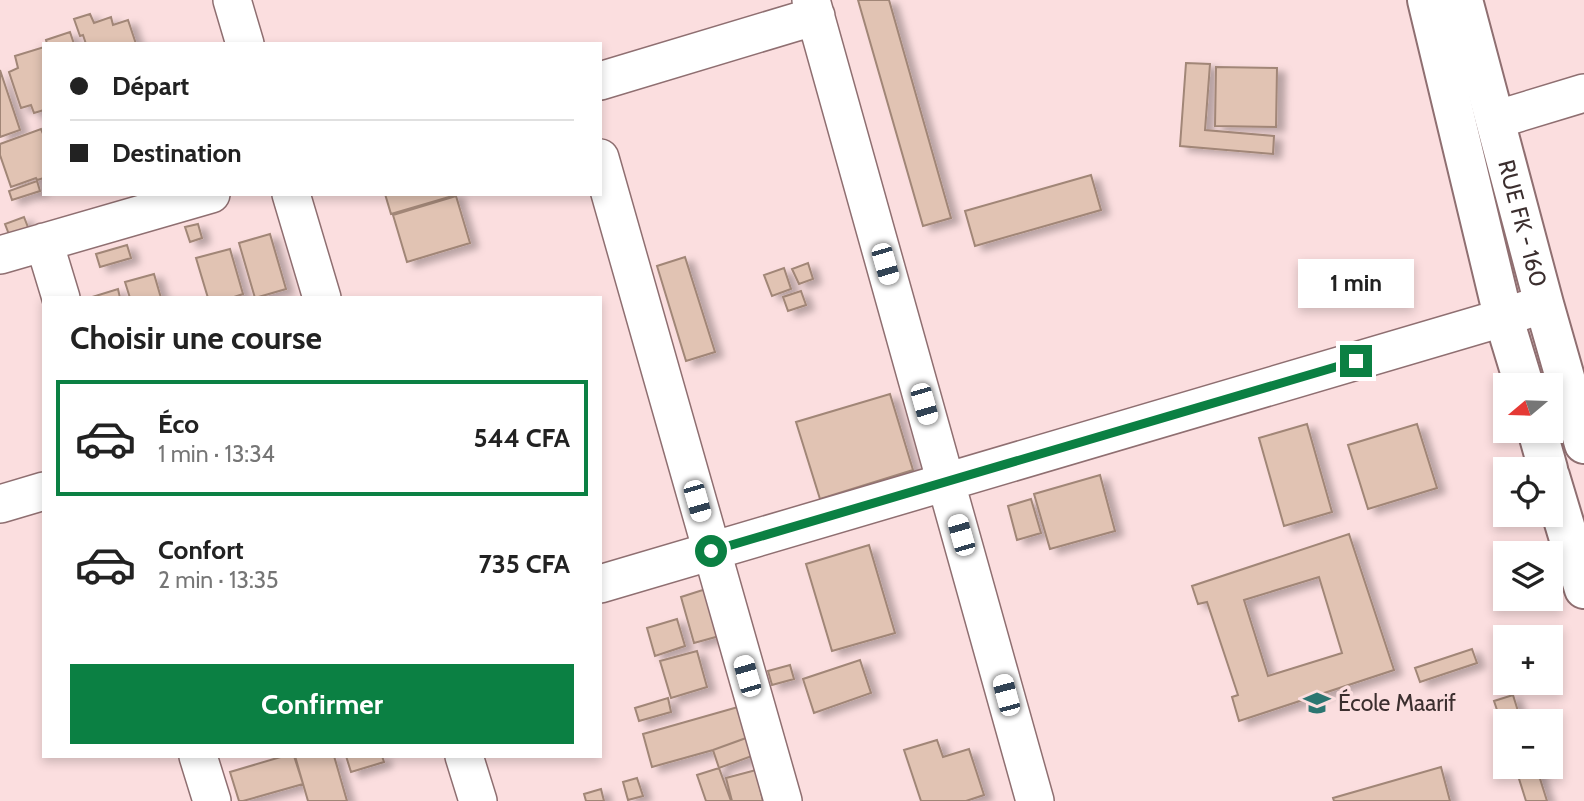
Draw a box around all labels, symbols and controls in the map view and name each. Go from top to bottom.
text: Départ [112,70,189,102]
text: Destination [112,137,242,169]
street label: RUE FK - 160 [1492,157,1553,290]
car [870,241,901,287]
callout: 1 min [1298,260,1414,308]
text: 1 min [1330,269,1382,297]
text: Choisir une course [70,318,322,357]
route end [1340,345,1372,377]
north arrow [1493,373,1563,443]
map controls [1493,373,1563,779]
car [909,381,940,427]
icon: car [74,407,137,470]
text: Éco [158,408,199,440]
text: 544 CFA [474,422,570,454]
text: 1 min · 13:34 [158,440,275,468]
button: locate [1493,457,1563,527]
car [682,478,713,524]
car [946,512,977,558]
icon: car [74,533,137,596]
text: Confort [158,534,244,566]
route start [695,535,727,567]
button: layers [1493,541,1563,611]
text: 735 CFA [479,548,570,580]
text: 2 min · 13:35 [158,566,279,594]
button: + [1493,625,1563,695]
car [732,653,763,699]
button: Confirmer [70,664,574,744]
car [991,672,1022,718]
school or university icon: École Maarif [1302,688,1332,718]
place label: École Maarif [1338,688,1456,717]
button: − [1493,709,1563,779]

